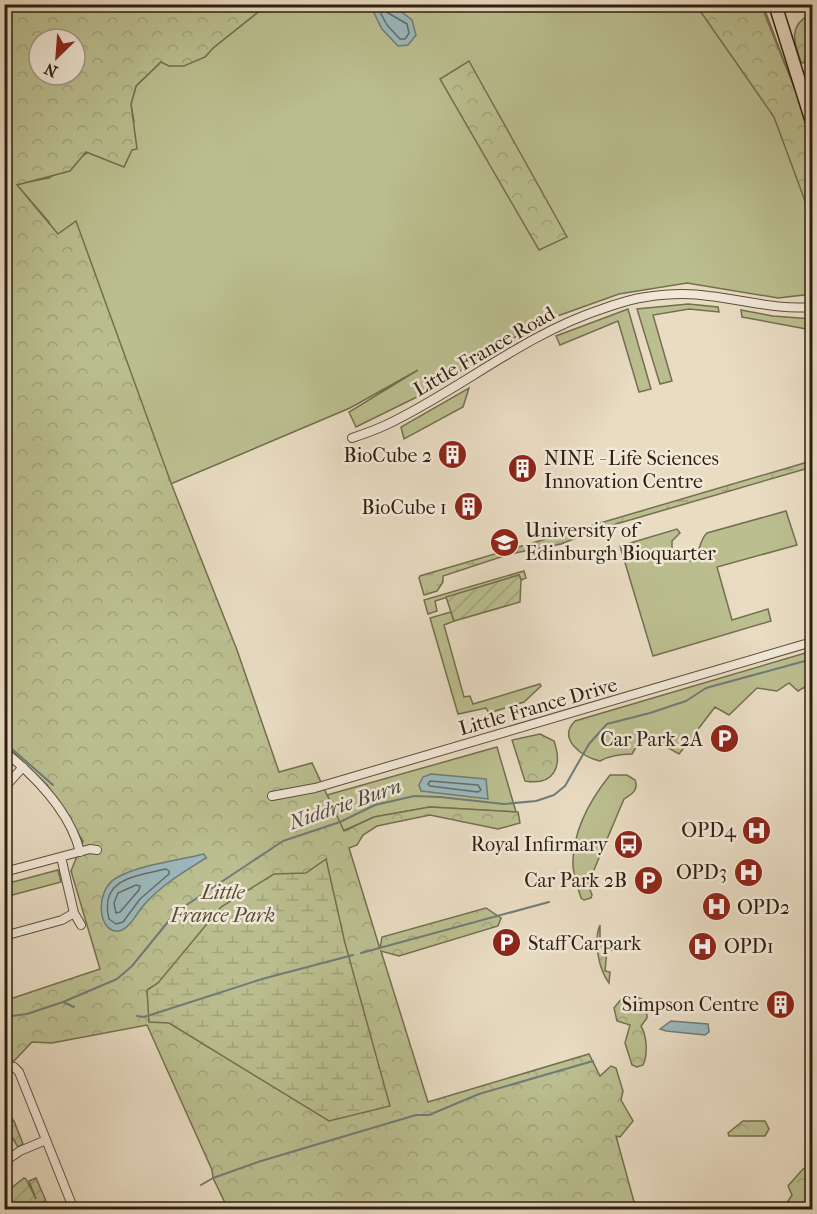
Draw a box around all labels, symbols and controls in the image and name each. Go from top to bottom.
north arrow [27,27,87,87]
text: N [41,59,60,81]
street label: Little France Road [410,301,560,401]
building icon: BioCube 2 [437,439,469,471]
place label: BioCube 2 [343,444,432,467]
place label: NINE - Life Sciences Innovation Centre [544,447,719,493]
building icon: NINE - Life Sciences Innovation Centre [507,453,539,485]
building icon: BioCube 1 [452,491,484,523]
place label: BioCube 1 [362,496,447,519]
place label: University of Edinburgh Bioquarter [525,519,716,565]
school or university icon: University of Edinburgh Bioquarter [488,526,520,558]
street label: Little France Drive [456,673,620,740]
parking icon: Car Park 2A [708,723,740,755]
place label: Car Park 2A [600,728,704,751]
water label: Niddrie Burn [285,773,405,835]
hospital icon: OPD4 [741,814,773,846]
place label: OPD4 [681,819,737,842]
bus stop icon: Royal Infirmary [613,828,645,860]
place label: Royal Infirmary [471,833,609,856]
hospital icon: OPD3 [732,856,764,888]
place label: OPD3 [676,861,727,884]
parking icon: Car Park 2B [632,864,664,896]
place label: Car Park 2B [524,869,627,892]
park label: Little France Park [170,881,275,927]
hospital icon: OPD2 [700,891,732,923]
place label: OPD2 [737,896,790,919]
parking icon: Staff Carpark [491,927,523,959]
hospital icon: OPD1 [687,930,719,962]
place label: Staff Carpark [528,932,642,955]
place label: OPD1 [724,935,774,958]
building icon: Simpson Centre [764,988,796,1020]
place label: Simpson Centre [622,993,759,1016]

